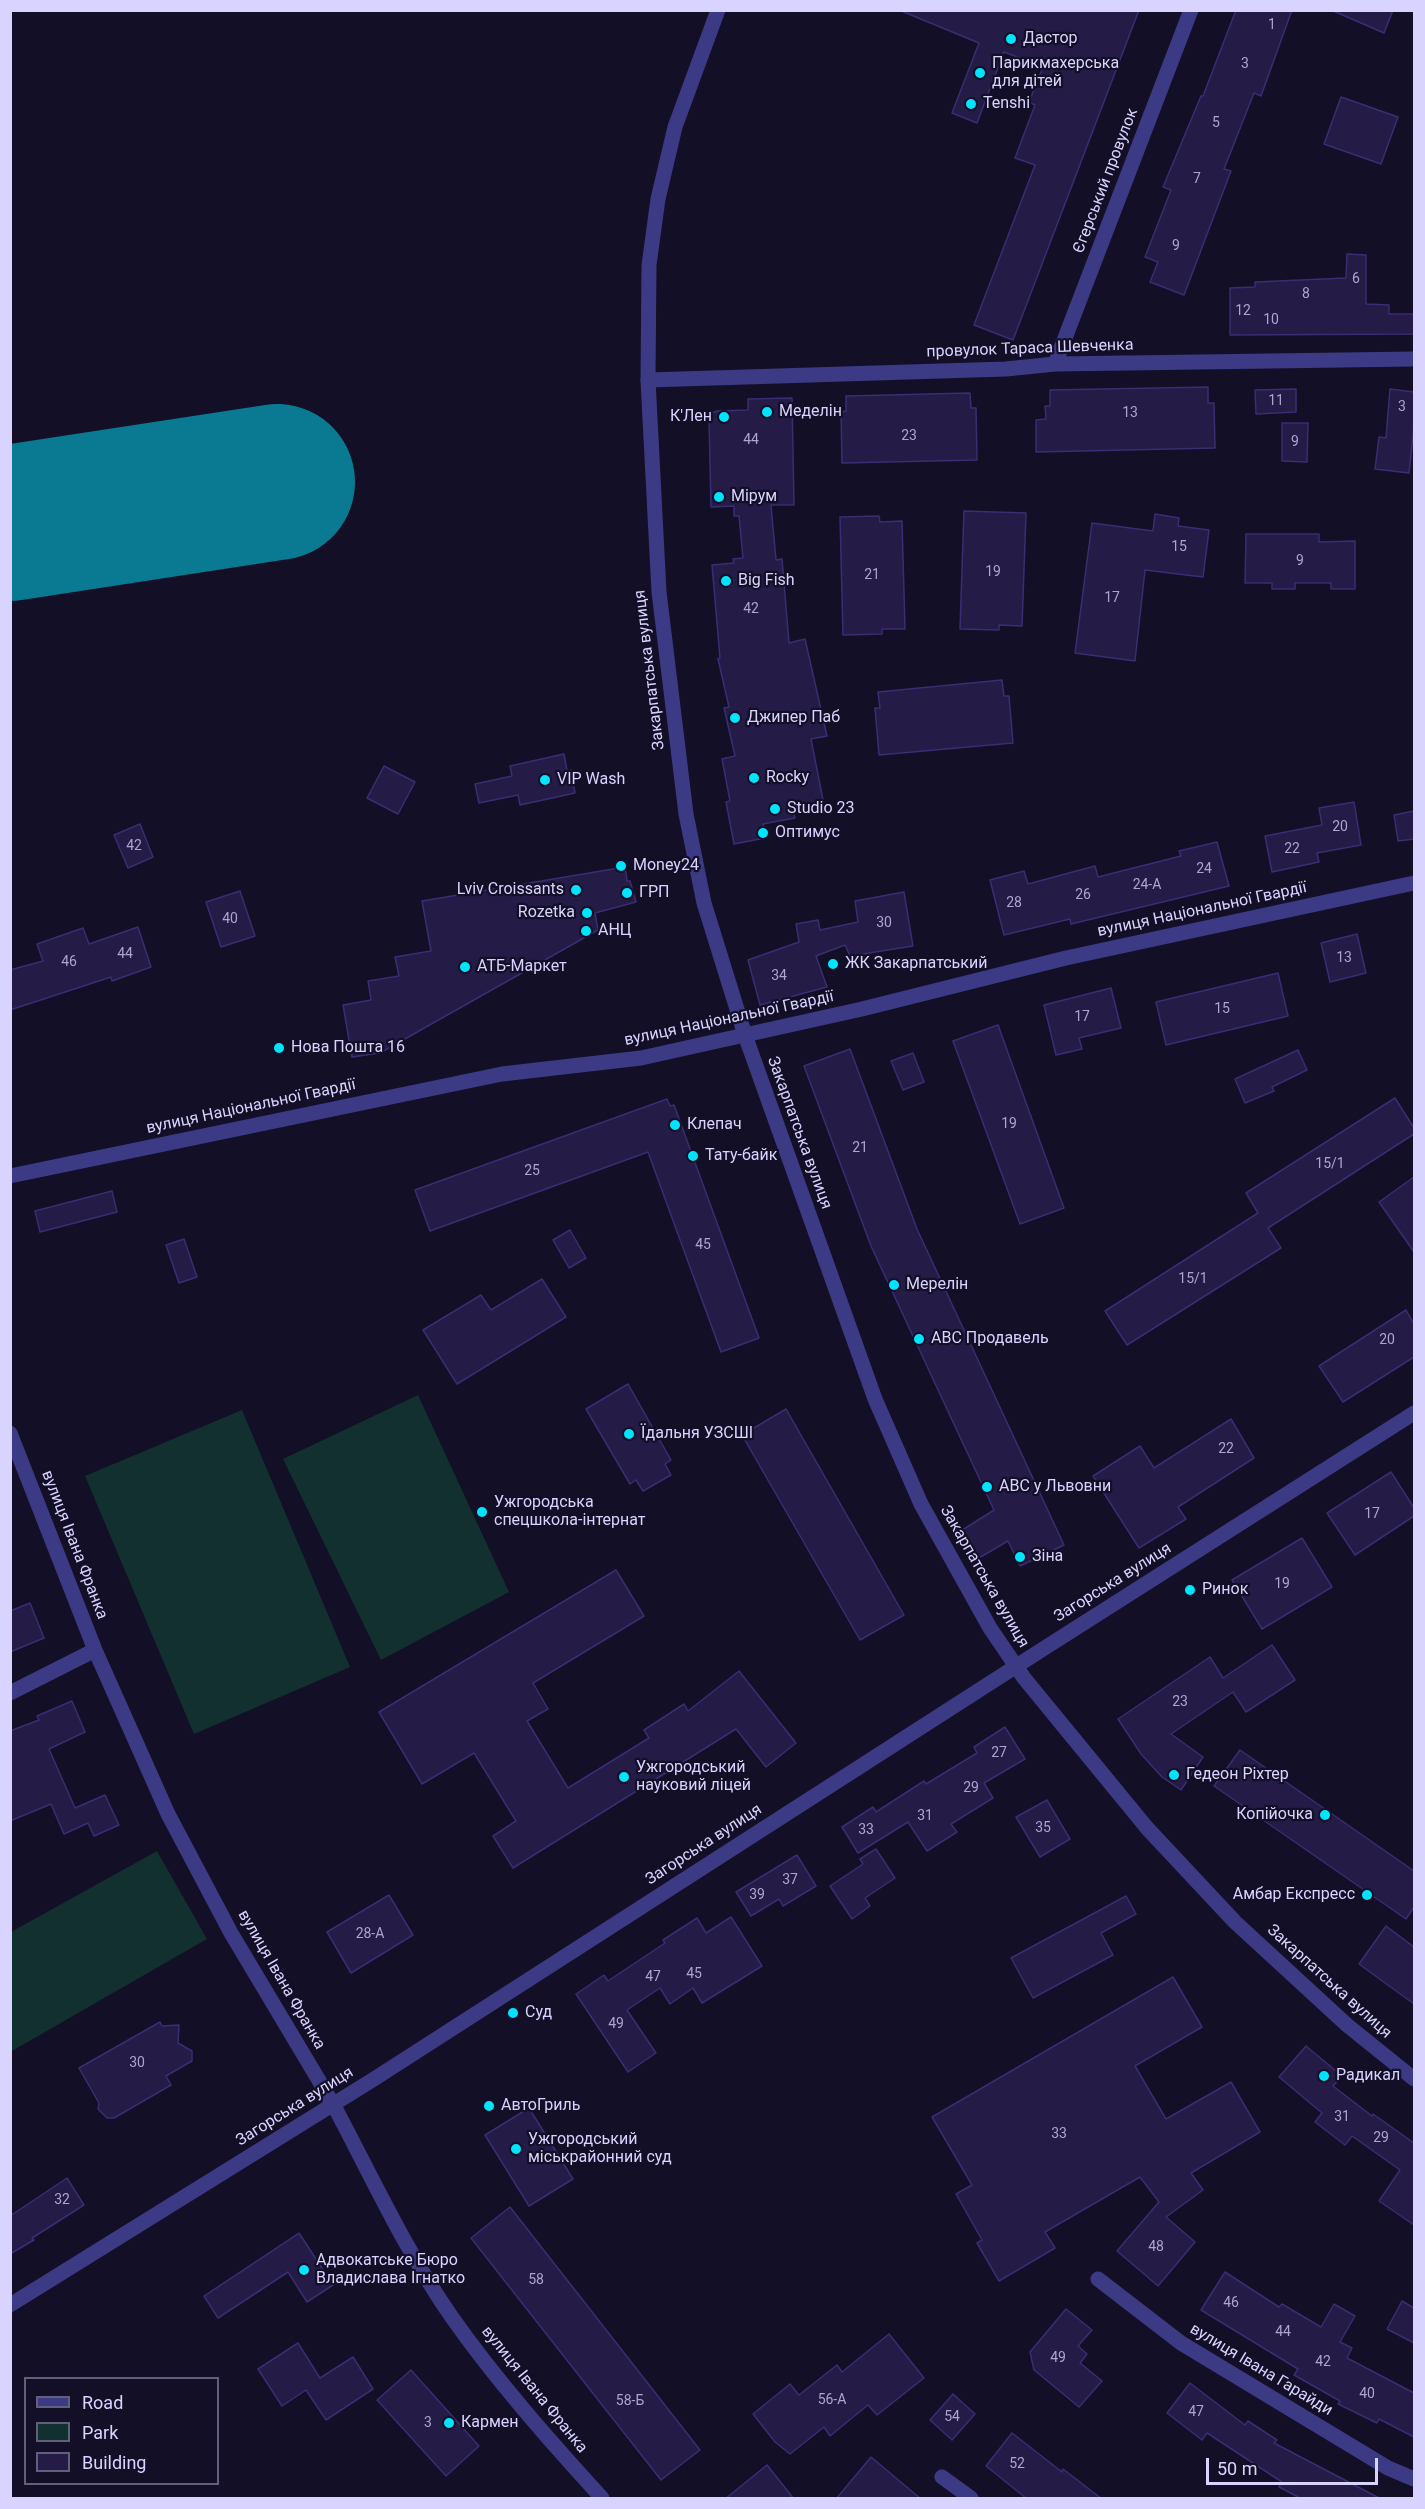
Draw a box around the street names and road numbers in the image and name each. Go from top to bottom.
street label: Єгерський провулок [1070,106,1142,256]
street label: провулок Тараса Шевченка [926,336,1134,362]
street label: Закарпатська вулиця [631,589,669,751]
street label: вулиця Національної Гвардії [1096,878,1308,942]
street label: вулиця Національної Гвардії [623,987,835,1051]
street label: Закарпатська вулиця [762,1054,836,1212]
street label: вулиця Національної Гвардії [145,1075,357,1139]
street label: вулиця Івана Франка [37,1468,111,1622]
street label: Закарпатська вулиця [935,1503,1033,1651]
street label: Загорська вулиця [1051,1539,1175,1627]
street label: Загорська вулиця [642,1800,766,1890]
street label: вулиця Івана Франка [233,1907,329,2053]
street label: Закарпатська вулиця [1263,1921,1395,2043]
street label: Загорська вулиця [233,2063,357,2151]
street label: вулиця Івана Гарайди [1186,2320,1336,2420]
street label: вулиця Івана Франка [477,2323,591,2457]

